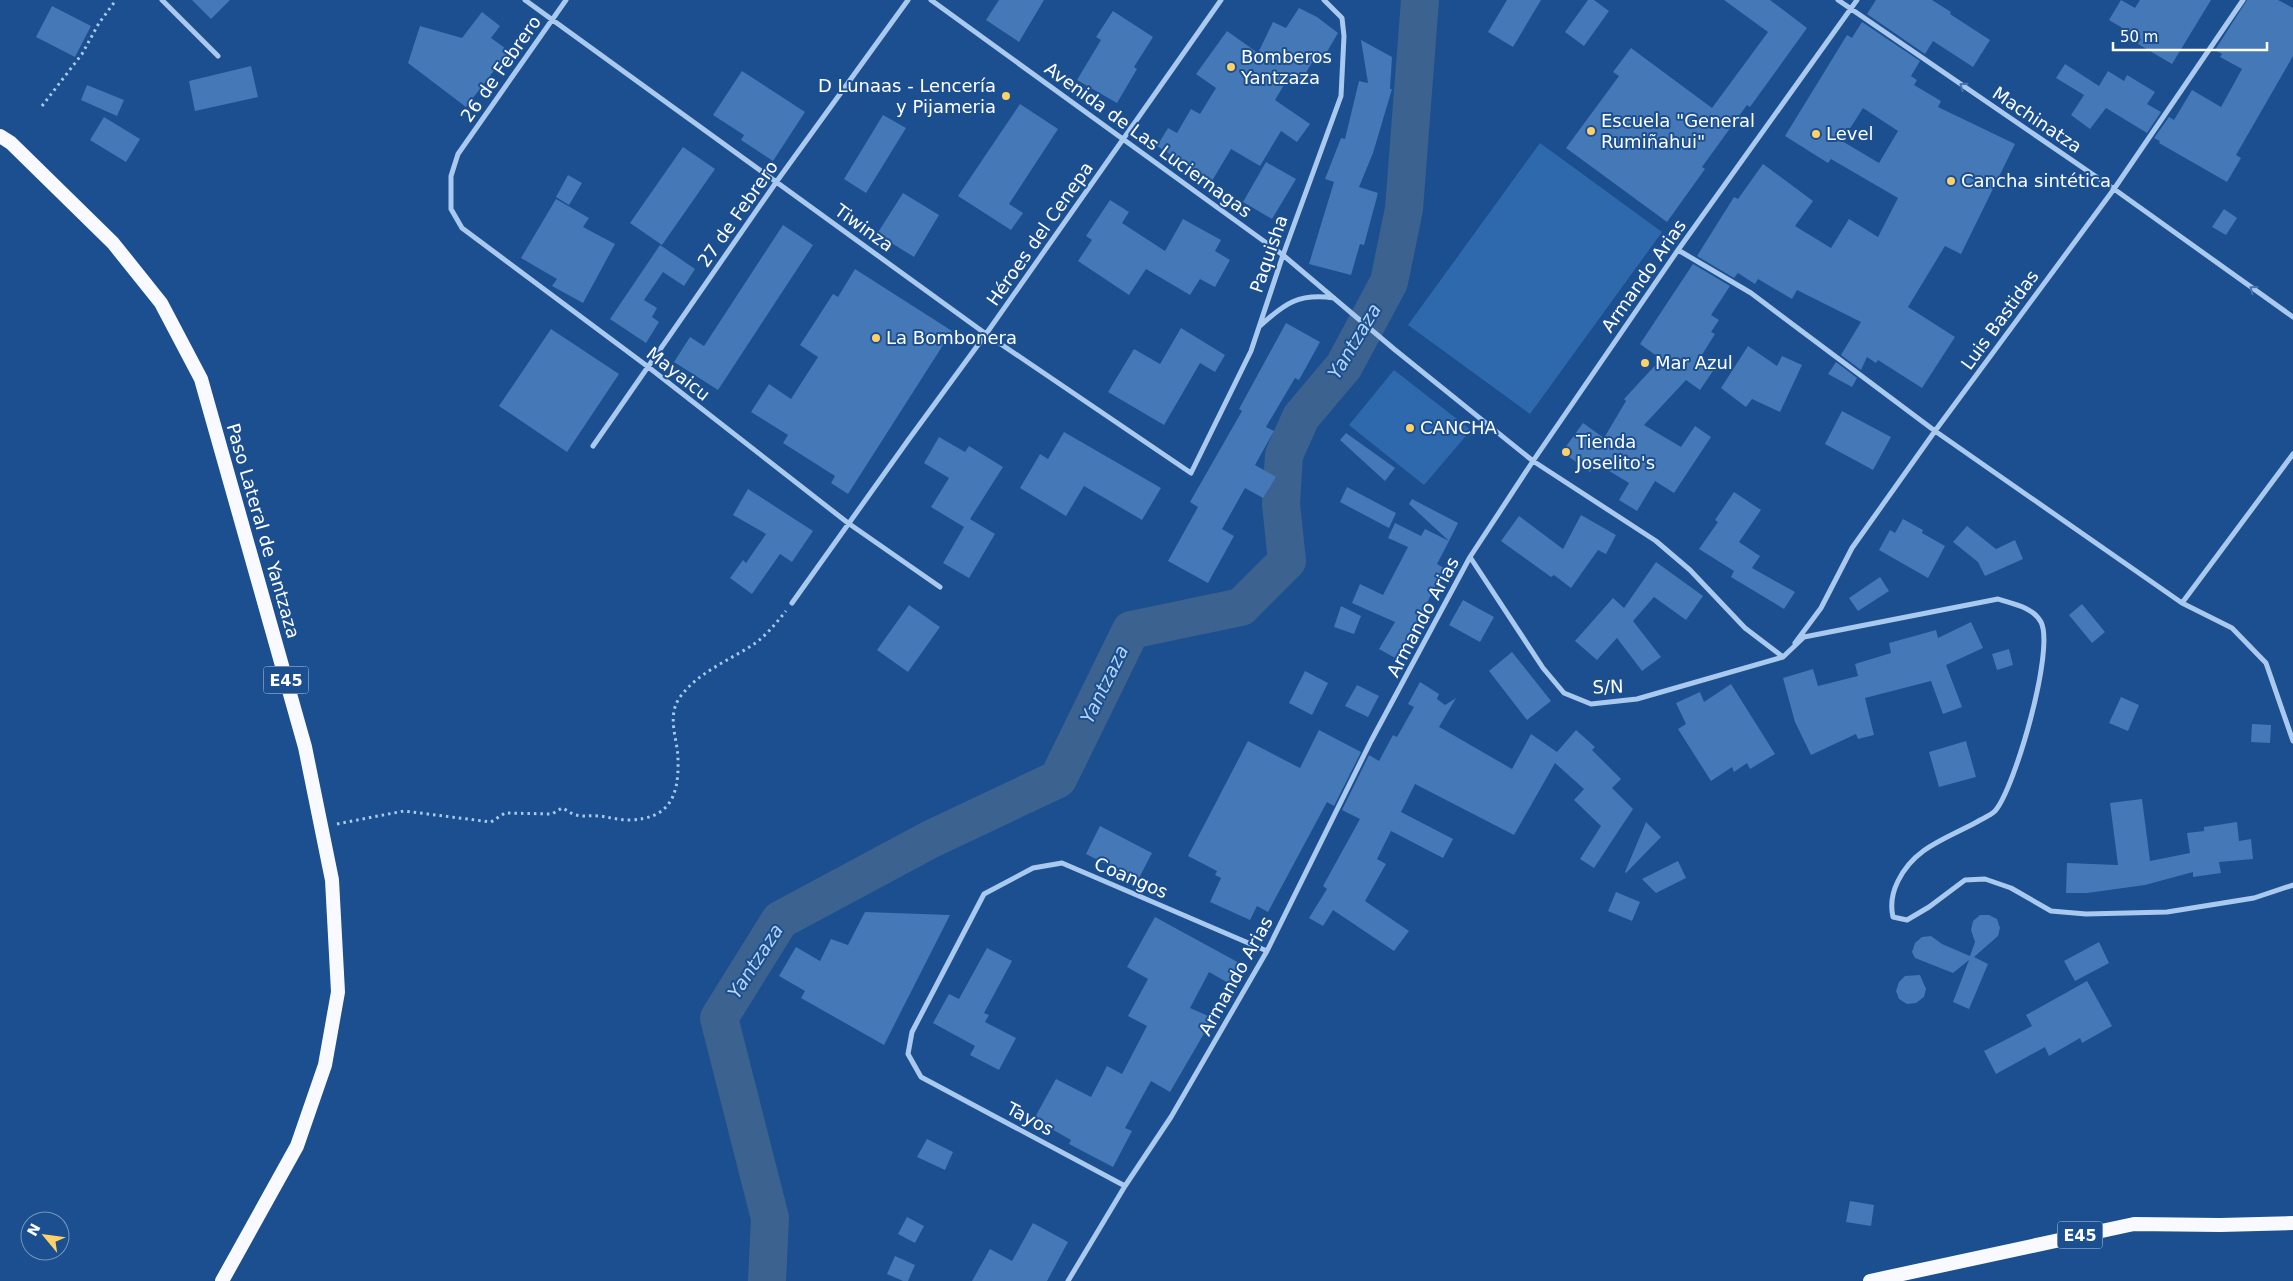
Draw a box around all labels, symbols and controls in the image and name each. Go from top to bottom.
street label: 26 de Febrero [456,12,545,126]
scale bar [2113,20,2267,52]
text: 50 m [2120,28,2158,46]
place label: Bomberos Yantzaza [1240,46,1332,88]
street label: Avenida de Las Luciernagas [1041,58,1256,222]
marker: Bomberos Yantzaza [1225,61,1237,73]
place label: D Lunaas - Lencería y Pijameria [818,75,996,117]
one-way arrow [1959,82,1968,92]
street label: Machinatza [1989,82,2086,157]
marker: D Lunaas - Lencería y Pijameria [1000,90,1012,102]
place label: Escuela "General Rumiñahui" [1601,110,1755,152]
place label: Level [1826,123,1874,144]
marker: Escuela "General Rumiñahui" [1585,125,1597,137]
marker: Level [1810,128,1822,140]
street label: 27 de Febrero [693,157,782,271]
street label: Héroes del Cenepa [982,158,1097,310]
place label: Cancha sintética [1961,170,2111,191]
marker: Cancha sintética [1945,175,1957,187]
street label: Tiwinza [830,199,898,256]
street label: Paquisha [1245,212,1292,295]
street label: Armando Arias [1597,215,1690,336]
street label: Luis Bastidas [1956,266,2043,374]
one-way arrow [2249,286,2259,295]
water label: Yantzaza [1323,299,1385,383]
place label: La Bombonera [886,327,1017,348]
marker: La Bombonera [870,332,882,344]
street label: Mayaicu [642,342,714,405]
place label: Mar Azul [1655,352,1733,373]
marker: Mar Azul [1639,357,1651,369]
place label: CANCHA [1420,417,1497,438]
street label: Paso Lateral de Yantzaza [223,421,304,641]
marker: CANCHA [1404,422,1416,434]
place label: Tienda Joselito's [1575,431,1655,473]
marker: Tienda Joselito's [1560,446,1572,458]
street label: Armando Arias [1382,553,1463,680]
water label: Yantzaza [1076,641,1132,727]
road number: E45 [264,666,308,694]
street label: S/N [1592,675,1624,698]
street label: Coangos [1091,853,1171,902]
street label: Armando Arias [1194,913,1277,1039]
water label: Yantzaza [723,920,787,1002]
street label: Tayos [1002,1097,1057,1140]
north arrow [20,1211,70,1261]
text: N [24,1221,43,1239]
road number: E45 [2058,1222,2102,1248]

